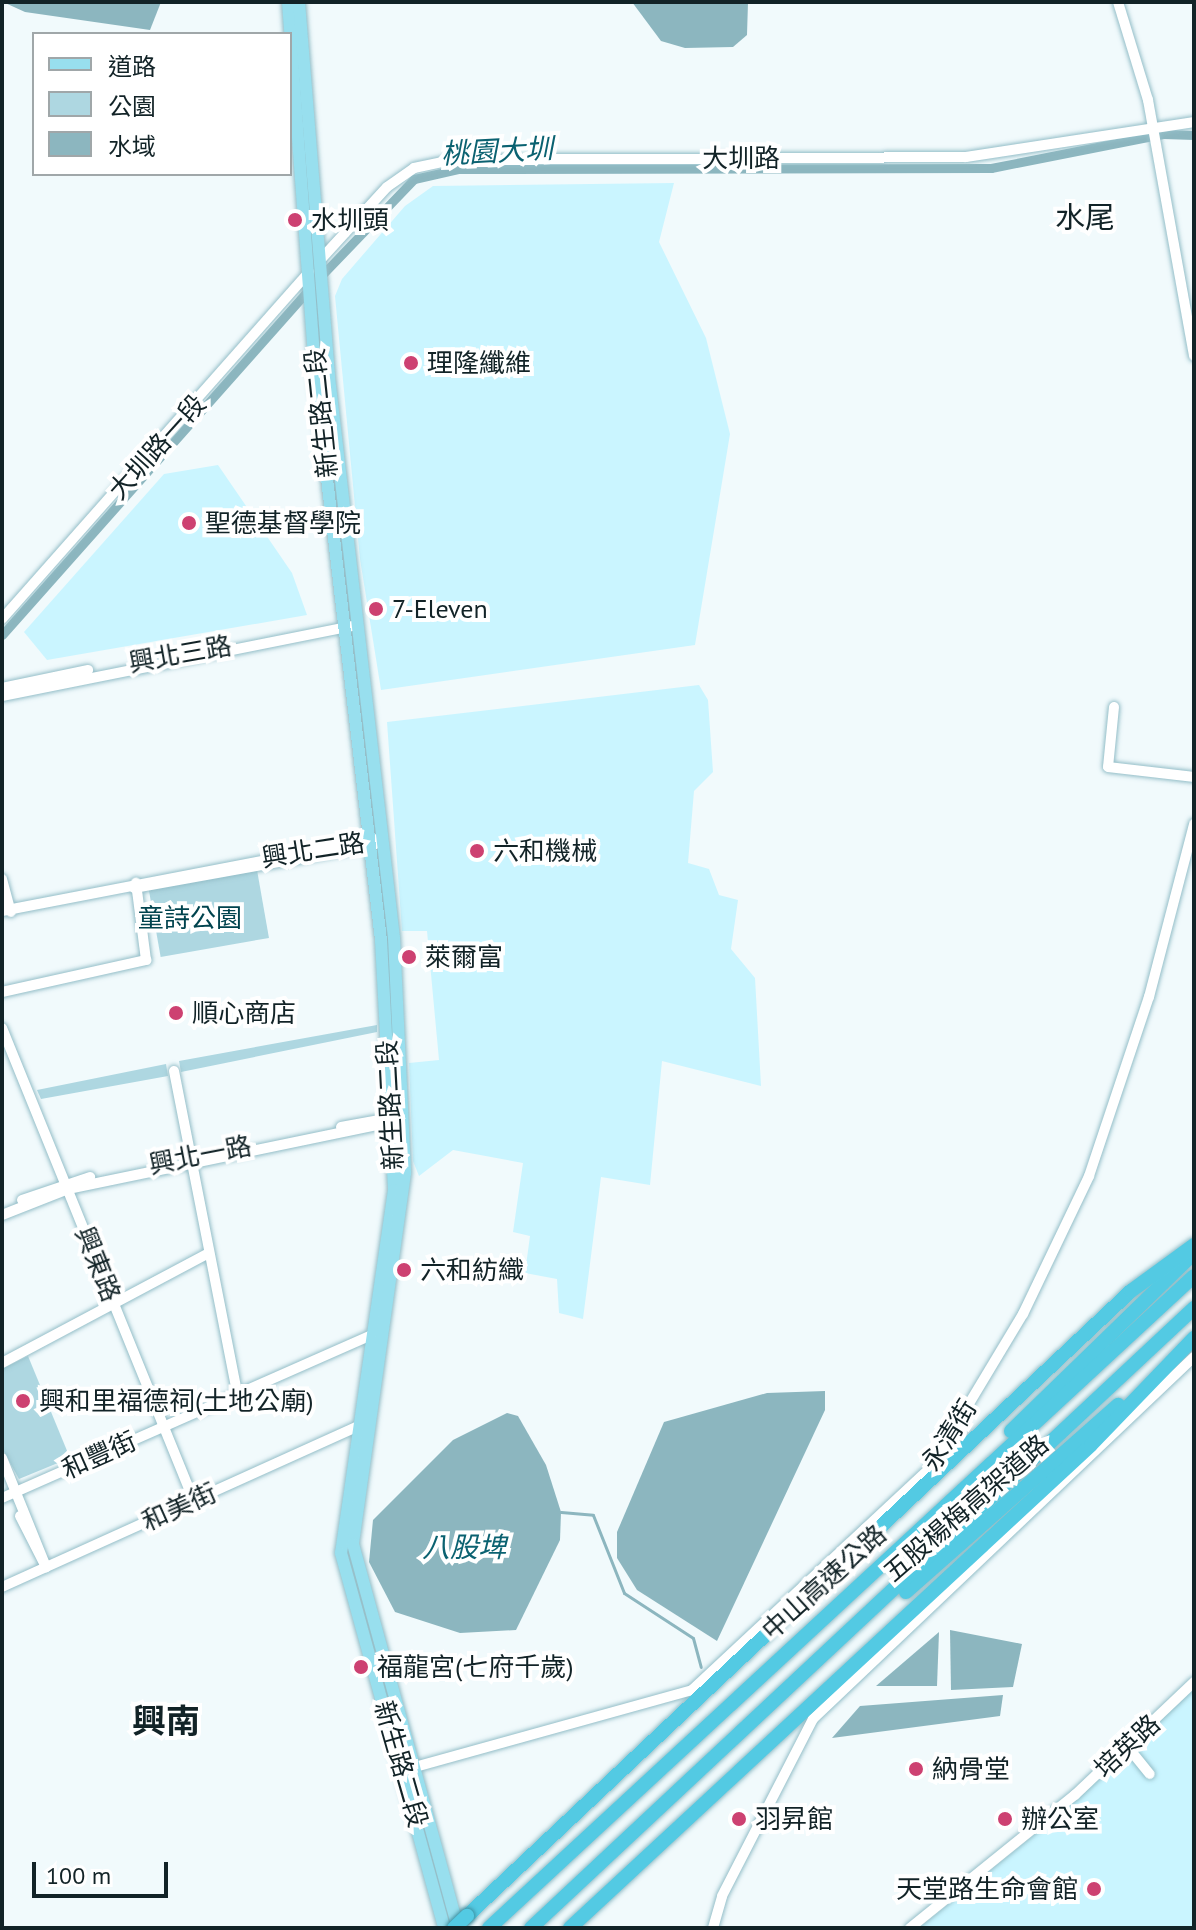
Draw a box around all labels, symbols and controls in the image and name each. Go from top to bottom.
legend [32,32,292,176]
text: 道路 [108,51,156,82]
text: 公園 [108,91,156,122]
text: 水域 [108,131,156,162]
water label: 桃園大圳 [440,131,554,171]
street label: 大圳路 [702,142,780,174]
district label: 水尾 [1055,199,1115,235]
place label: 水圳頭 [311,204,389,236]
marker: 水圳頭 [286,211,304,229]
street label: 新生路二段 [299,347,343,479]
place label: 理隆纖維 [427,347,531,379]
marker: 理隆纖維 [402,354,420,372]
street label: 大圳路一段 [102,388,212,506]
place label: 聖德基督學院 [205,507,361,539]
marker: 聖德基督學院 [180,514,198,532]
place label: 7-Eleven [392,593,488,625]
marker: 7-Eleven [367,600,385,618]
street label: 興北三路 [126,630,234,678]
street label: 興北二路 [259,826,367,874]
place label: 六和機械 [493,835,597,867]
marker: 六和機械 [468,842,486,860]
park label: 童詩公園 [138,902,242,934]
place label: 萊爾富 [425,941,503,973]
marker: 萊爾富 [400,948,418,966]
place label: 順心商店 [192,997,296,1029]
marker: 順心商店 [167,1004,185,1022]
street label: 新生路二段 [371,1039,409,1171]
street label: 興北一路 [146,1130,254,1180]
street label: 興東路 [69,1222,127,1306]
place label: 六和紡織 [420,1254,524,1286]
marker: 六和紡織 [395,1261,413,1279]
place label: 興和里福德祠(土地公廟) [39,1385,314,1417]
marker: 興和里福德祠(土地公廟) [14,1392,32,1410]
street label: 永清街 [915,1394,983,1476]
street label: 和豐街 [57,1425,141,1485]
street label: 五股楊梅高架道路 [877,1428,1055,1588]
street label: 和美街 [137,1477,221,1537]
street label: 中山高速公路 [756,1518,892,1646]
water label: 八股埤 [422,1530,506,1564]
place label: 福龍宮(七府千歲) [377,1651,574,1683]
marker: 福龍宮(七府千歲) [352,1658,370,1676]
street label: 新生路二段 [368,1697,434,1831]
district label: 興南 [132,1701,200,1741]
street label: 培英路 [1088,1708,1166,1784]
place label: 納骨堂 [932,1753,1010,1785]
marker: 納骨堂 [907,1760,925,1778]
place label: 羽昇館 [755,1803,833,1835]
place label: 辦公室 [1021,1803,1099,1835]
marker: 羽昇館 [730,1810,748,1828]
marker: 辦公室 [996,1810,1014,1828]
scale bar [36,1846,172,1896]
text: 100 m [46,1860,111,1891]
place label: 天堂路生命會館 [896,1873,1078,1905]
marker: 天堂路生命會館 [1085,1880,1103,1898]

